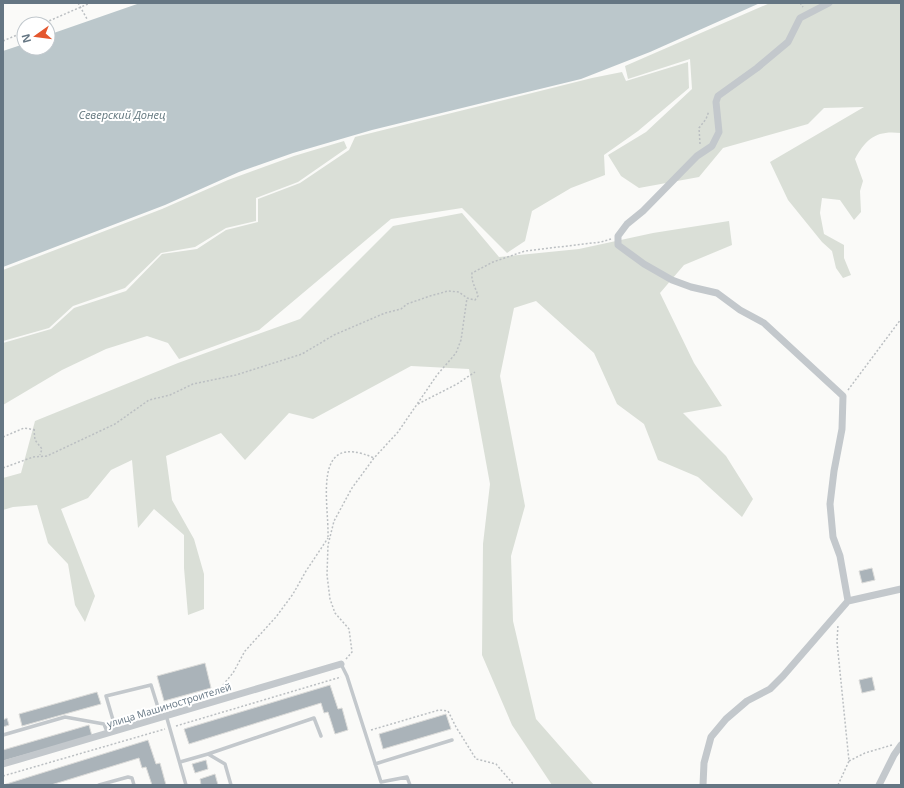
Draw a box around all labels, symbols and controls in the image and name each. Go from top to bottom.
north arrow [16,16,56,56]
text: N [17,32,34,45]
water label: Северский Донец [78,107,166,122]
street label: улица Машиностроителей [105,679,233,731]

